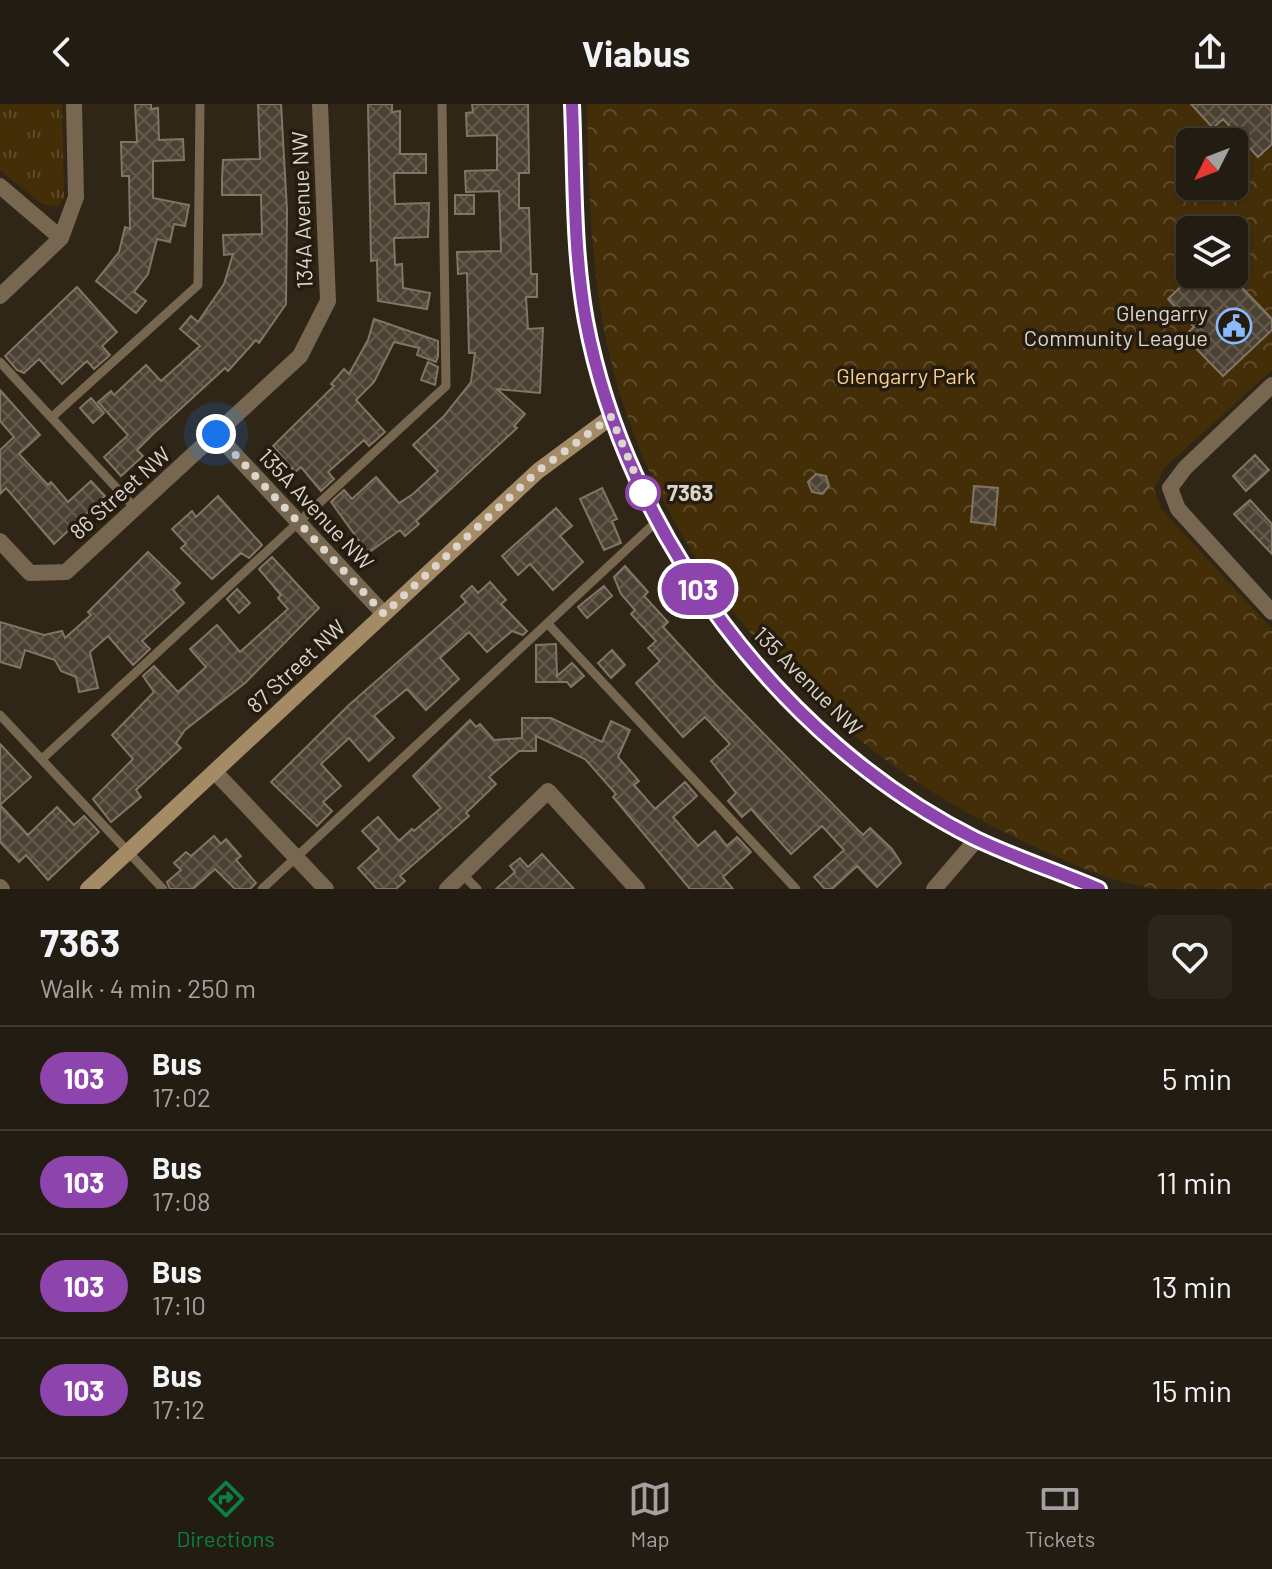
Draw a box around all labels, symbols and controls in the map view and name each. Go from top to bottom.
icon: back [40,30,84,74]
icon: share [1188,30,1232,74]
text: Viabus [582,31,690,74]
north arrow [1176,128,1248,200]
map controls [1176,128,1248,288]
street label: 134A Avenue NW [285,131,317,289]
button: layers [1176,216,1248,288]
place label: Glengarry Community League [1024,299,1208,350]
public building icon: Glengarry Community League [1215,307,1253,345]
park label: Glengarry Park [836,362,976,388]
your location [196,414,236,454]
street label: 86 Street NW [64,440,175,544]
street label: 135A Avenue NW [254,442,380,574]
marker: 7363 [626,476,660,510]
place label: 7363 [667,479,714,505]
line badge: 103 [652,563,744,615]
text: 103 [678,572,719,606]
street label: 87 Street NW [241,613,350,717]
street label: 135 Avenue NW [749,620,869,740]
button: heart [1148,915,1232,999]
text: 7363 [40,919,120,965]
text: Walk · 4 min · 250 m [40,972,256,1003]
text: Bus [152,1045,202,1081]
text: 5 min [1162,1060,1232,1096]
text: 103 [64,1061,105,1095]
text: 17:02 [152,1081,211,1112]
text: Bus [152,1149,202,1185]
text: 11 min [1156,1164,1232,1200]
text: 103 [64,1165,105,1199]
text: 17:08 [152,1185,210,1216]
text: Bus [152,1253,202,1289]
text: 13 min [1151,1268,1232,1304]
text: 103 [64,1269,105,1303]
text: 17:10 [152,1289,206,1320]
text: Bus [152,1357,202,1393]
text: 15 min [1151,1372,1232,1408]
text: 103 [64,1373,105,1407]
text: 17:12 [152,1393,205,1424]
tab: Directions [177,1477,275,1551]
tab: Map [628,1477,672,1551]
tab: Tickets [1025,1477,1095,1551]

